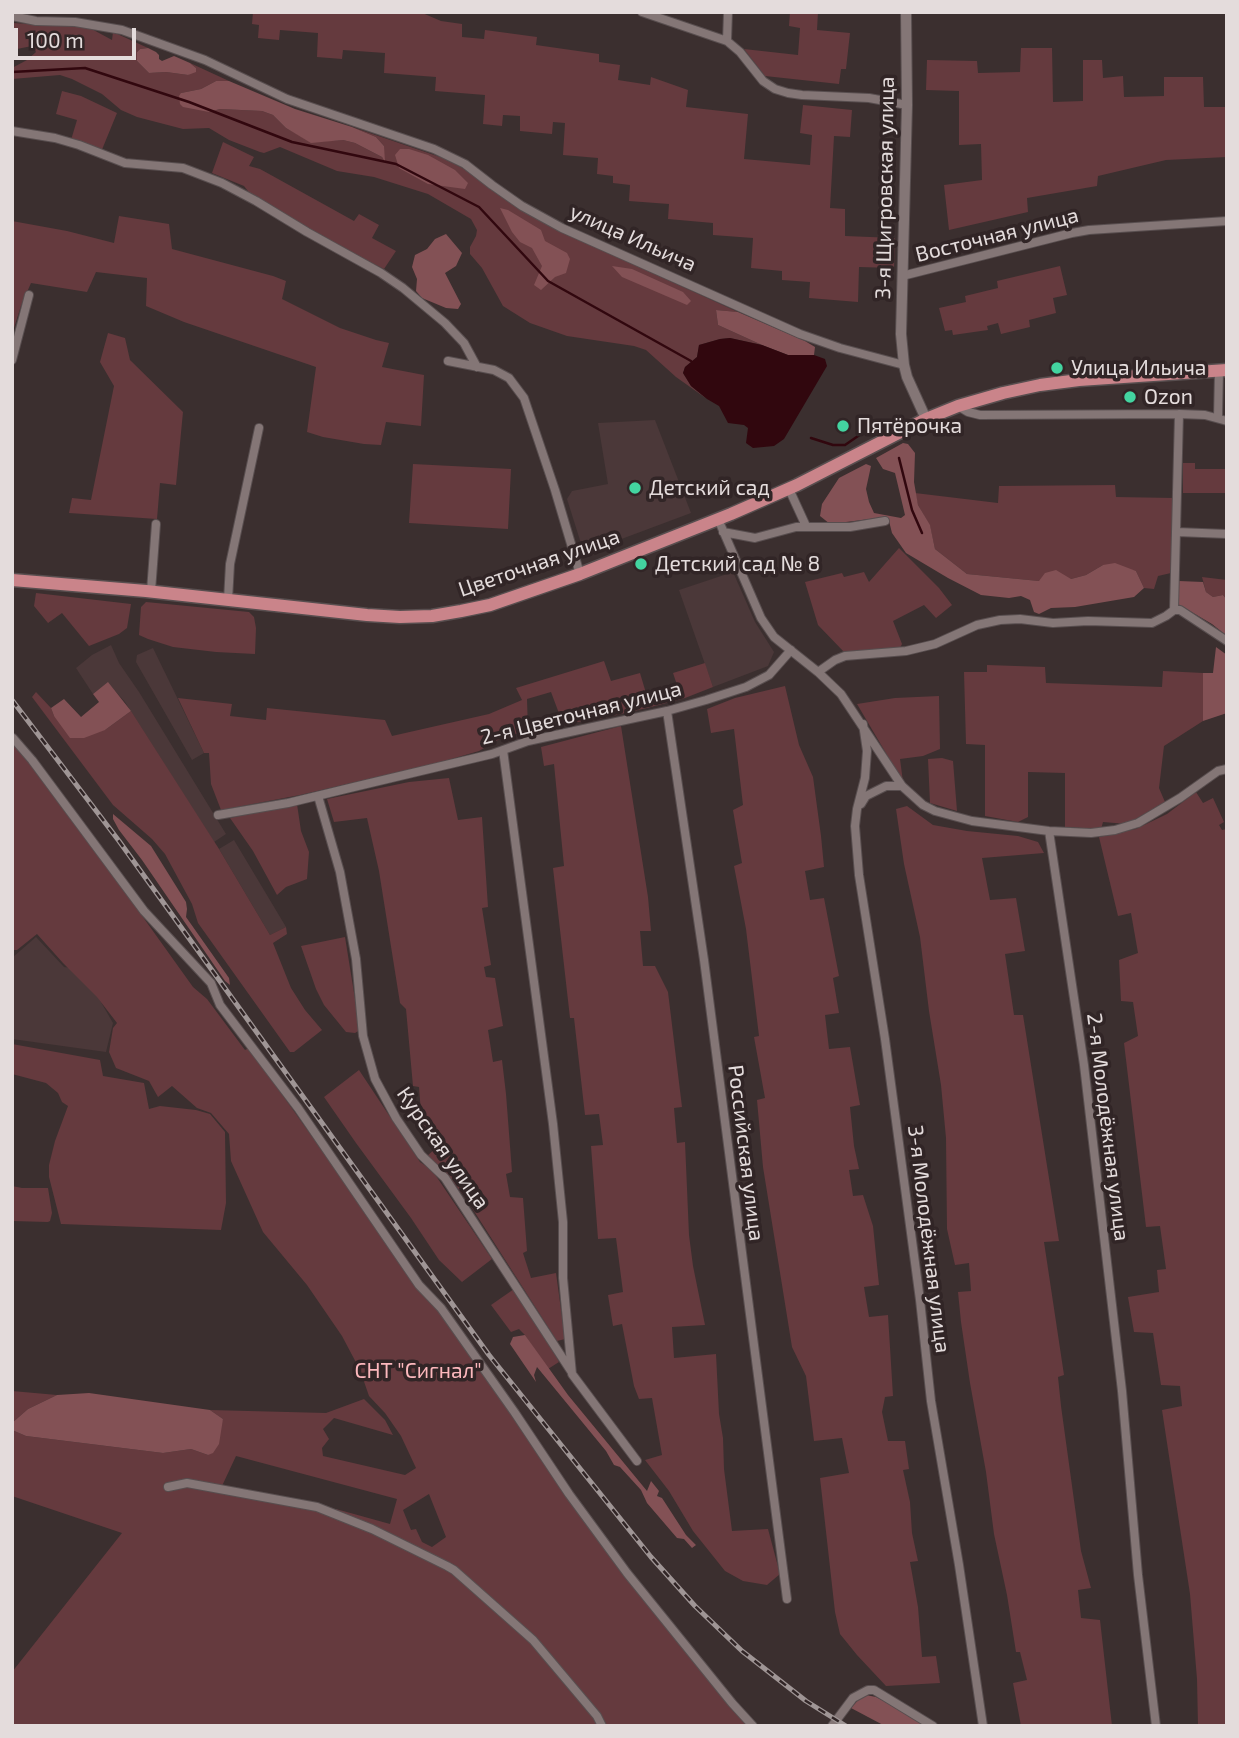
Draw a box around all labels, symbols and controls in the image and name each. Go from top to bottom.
scale bar [18,14,140,58]
text: 100 m [27,27,84,52]
street label: 3-я Щигровская улица [870,76,900,300]
street label: улица Ильича [566,199,700,277]
street label: Восточная улица [913,203,1081,267]
place label: Улица Ильича [1071,355,1206,381]
marker: Улица Ильича [1049,360,1065,376]
place label: Ozon [1144,384,1193,410]
marker: Ozon [1122,389,1138,405]
place label: Пятёрочка [857,413,962,439]
marker: Пятёрочка [835,418,851,434]
place label: Детский сад [649,475,770,501]
marker: Детский сад [627,480,643,496]
street label: Цветочная улица [455,524,623,602]
place label: Детский сад № 8 [655,551,820,577]
marker: Детский сад № 8 [633,556,649,572]
street label: 2-я Цветочная улица [478,676,684,750]
street label: 2-я Молодёжная улица [1082,1012,1134,1242]
street label: Российская улица [723,1063,769,1243]
street label: Курская улица [391,1082,495,1214]
street label: 3-я Молодёжная улица [903,1124,955,1354]
park label: СНТ "Сигнал" [354,1358,482,1384]

